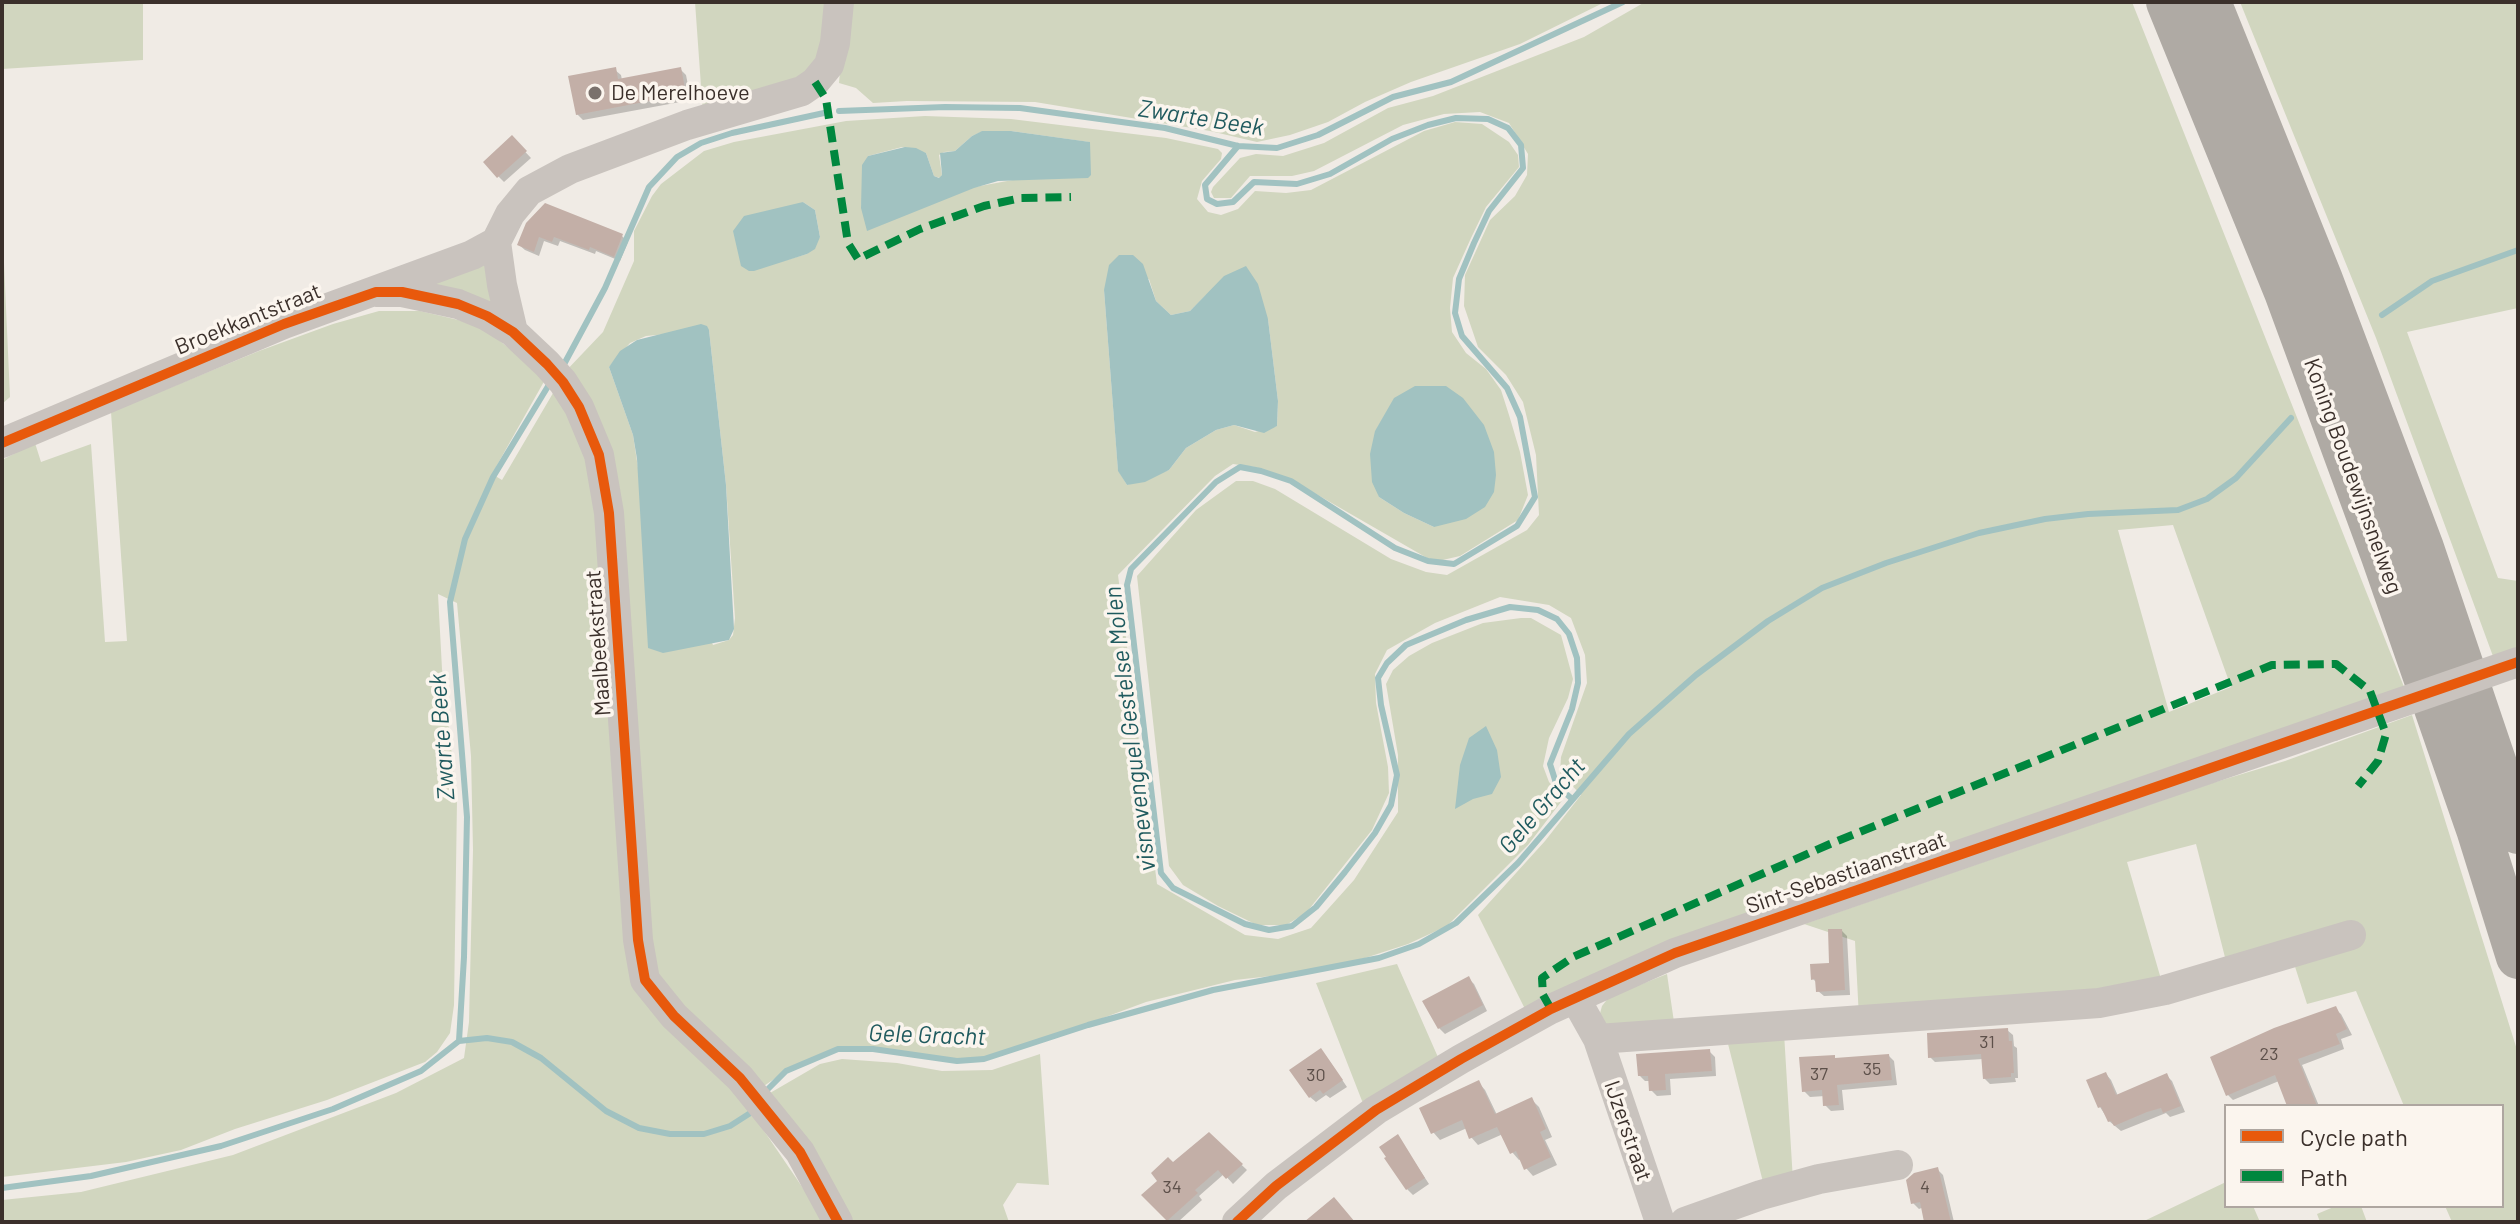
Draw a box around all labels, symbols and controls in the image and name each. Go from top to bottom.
place label: De Merelhoeve [611,80,750,106]
marker: De Merelhoeve [586,84,604,102]
water label: Zwarte Beek [1136,94,1266,142]
street label: Broekkantstraat [171,278,325,360]
street label: Koning Boudewijnsnelweg [2298,355,2408,597]
street label: Maalbeekstraat [580,569,616,717]
water label: visnevenguel Gestelse Molen [1098,585,1162,873]
water label: Zwarte Beek [423,673,461,801]
water label: Gele Gracht [1493,752,1591,860]
street label: Sint-Sebastiaanstraat [1742,826,1950,920]
water label: Gele Gracht [868,1019,986,1051]
house number: 31 [1979,1031,1995,1053]
house number: 23 [2260,1043,2278,1065]
house number: 35 [1863,1058,1881,1080]
house number: 37 [1810,1063,1828,1085]
house number: 30 [1306,1064,1326,1086]
street label: IJzerstraat [1598,1077,1658,1185]
legend [2224,1104,2504,1208]
text: Cycle path [2300,1122,2408,1151]
text: Path [2300,1162,2348,1191]
house number: 34 [1162,1176,1182,1198]
house number: 4 [1920,1176,1930,1198]

